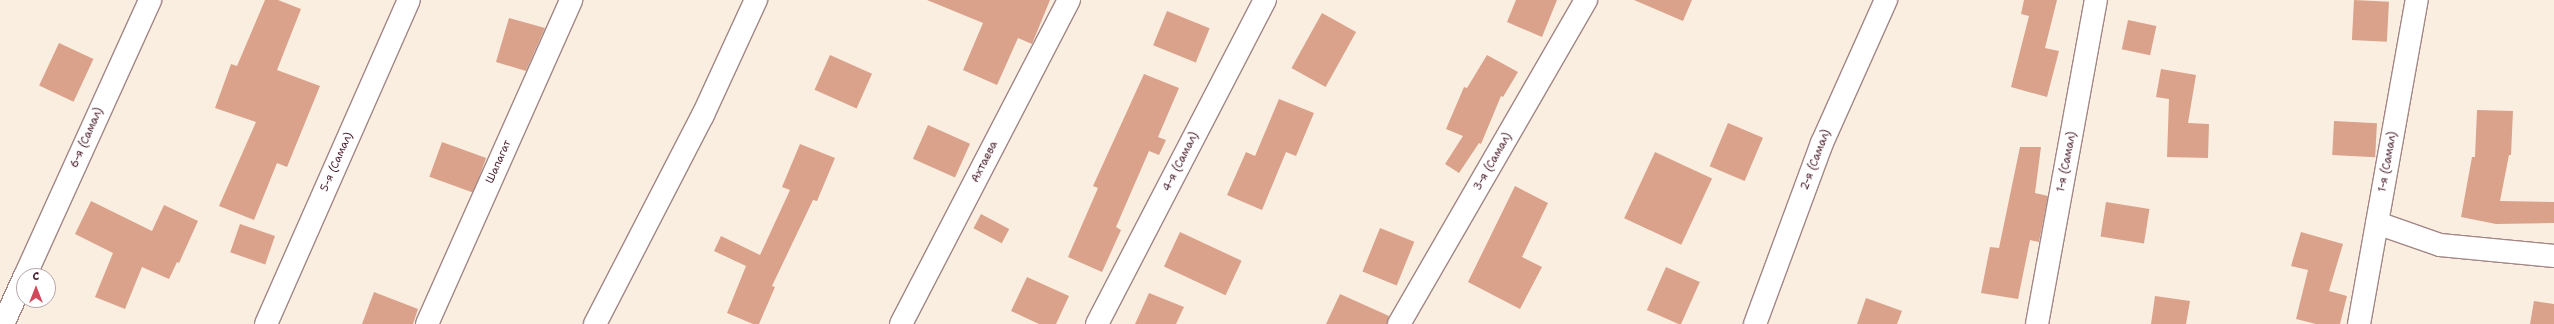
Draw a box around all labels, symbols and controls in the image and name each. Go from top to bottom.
street label: 6-я (Самал) [68,106,106,170]
street label: 2-я (Самал) [1798,128,1834,192]
street label: 5-я (Самал) [318,130,356,194]
street label: 4-я (Самал) [1160,130,1202,194]
street label: 3-я (Самал) [1471,131,1515,193]
street label: 1-я (Самал) [2055,131,2079,193]
street label: 1-я (Самал) [2376,131,2400,193]
street label: Шапагат [484,138,514,186]
street label: Ахтаева [969,139,1001,185]
north arrow [16,268,56,308]
text: С [33,269,39,284]

